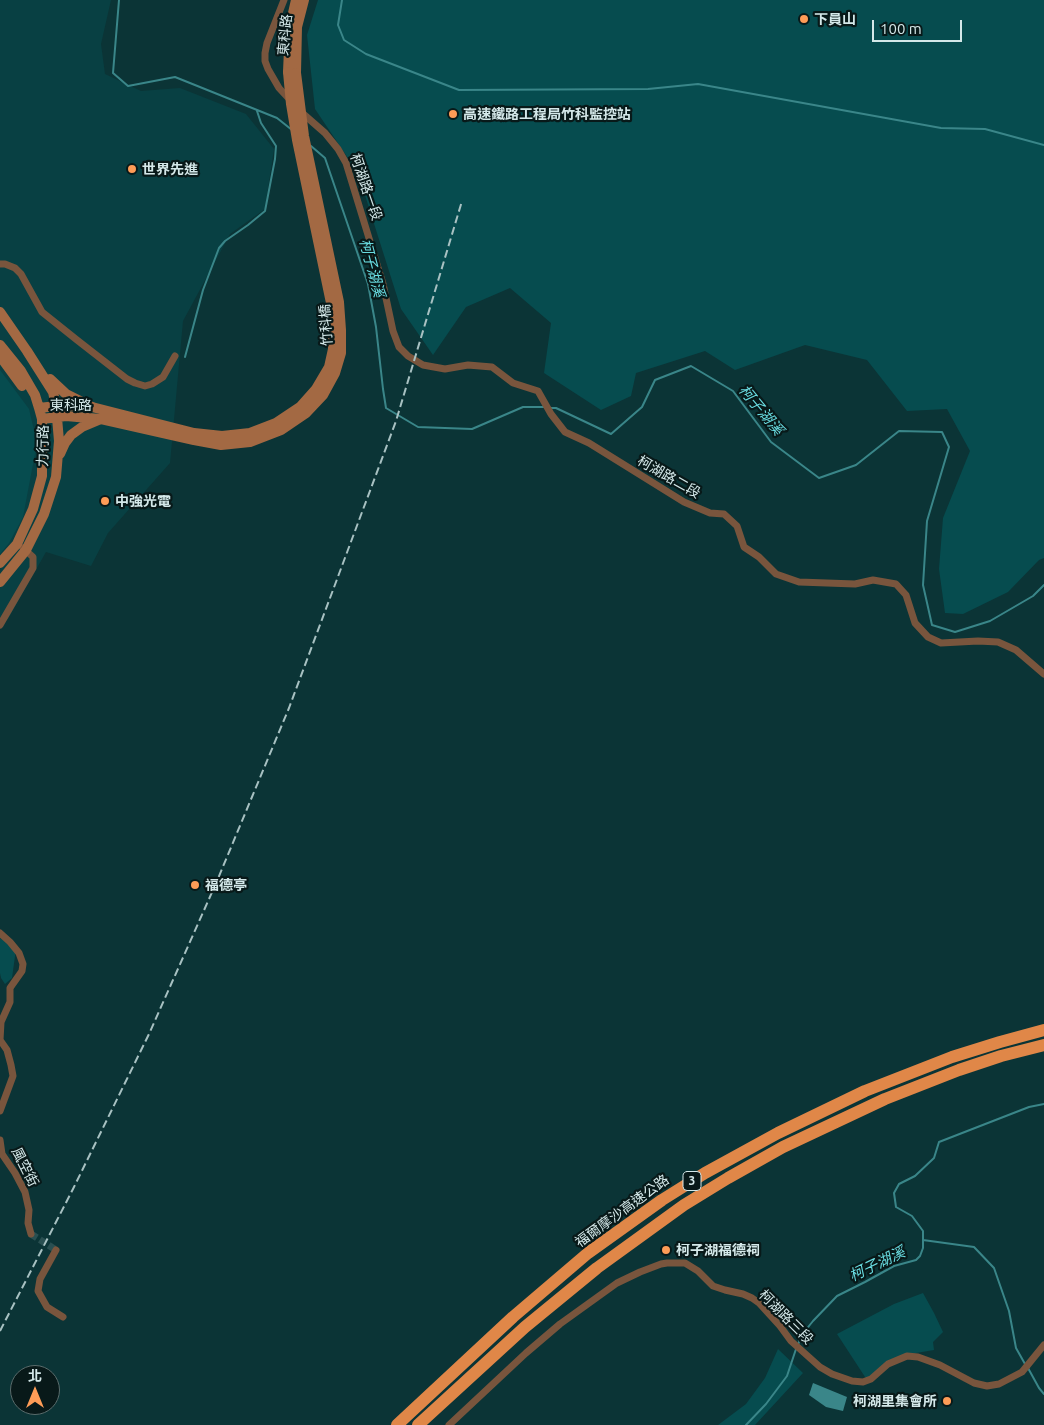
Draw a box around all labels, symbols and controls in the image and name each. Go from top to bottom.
scale bar [874,10,964,42]
place label: 下員山 [814,11,856,27]
street label: 東科路 [274,13,296,57]
marker: 下員山 [798,13,810,25]
text: 100 m [880,20,922,37]
place label: 高速鐵路工程局竹科監控站 [463,106,631,122]
marker: 高速鐵路工程局竹科監控站 [447,108,459,120]
street label: 柯湖路一段 [347,151,385,223]
place label: 世界先進 [142,161,198,177]
marker: 世界先進 [126,163,138,175]
water label: 柯子湖溪 [356,237,388,299]
street label: 竹科橋 [316,303,336,347]
water label: 柯子湖溪 [735,381,787,439]
street label: 東科路 [50,397,92,413]
street label: 力行路 [34,425,52,467]
street label: 柯湖路二段 [634,452,704,502]
place label: 中強光電 [115,493,171,509]
marker: 中強光電 [99,495,111,507]
place label: 福德亭 [205,877,247,893]
marker: 福德亭 [189,879,201,891]
street label: 風空街 [8,1144,42,1190]
street label: 福爾摩沙高速公路 [572,1171,672,1251]
road number: 3 [683,1172,701,1190]
place label: 柯子湖福德祠 [676,1242,760,1258]
water label: 柯子湖溪 [846,1243,908,1285]
marker: 柯子湖福德祠 [660,1244,672,1256]
street label: 柯湖路三段 [755,1286,817,1348]
north arrow [10,1365,60,1415]
text: 北 [28,1368,42,1384]
place label: 柯湖里集會所 [853,1393,937,1409]
marker: 柯湖里集會所 [941,1395,953,1407]

